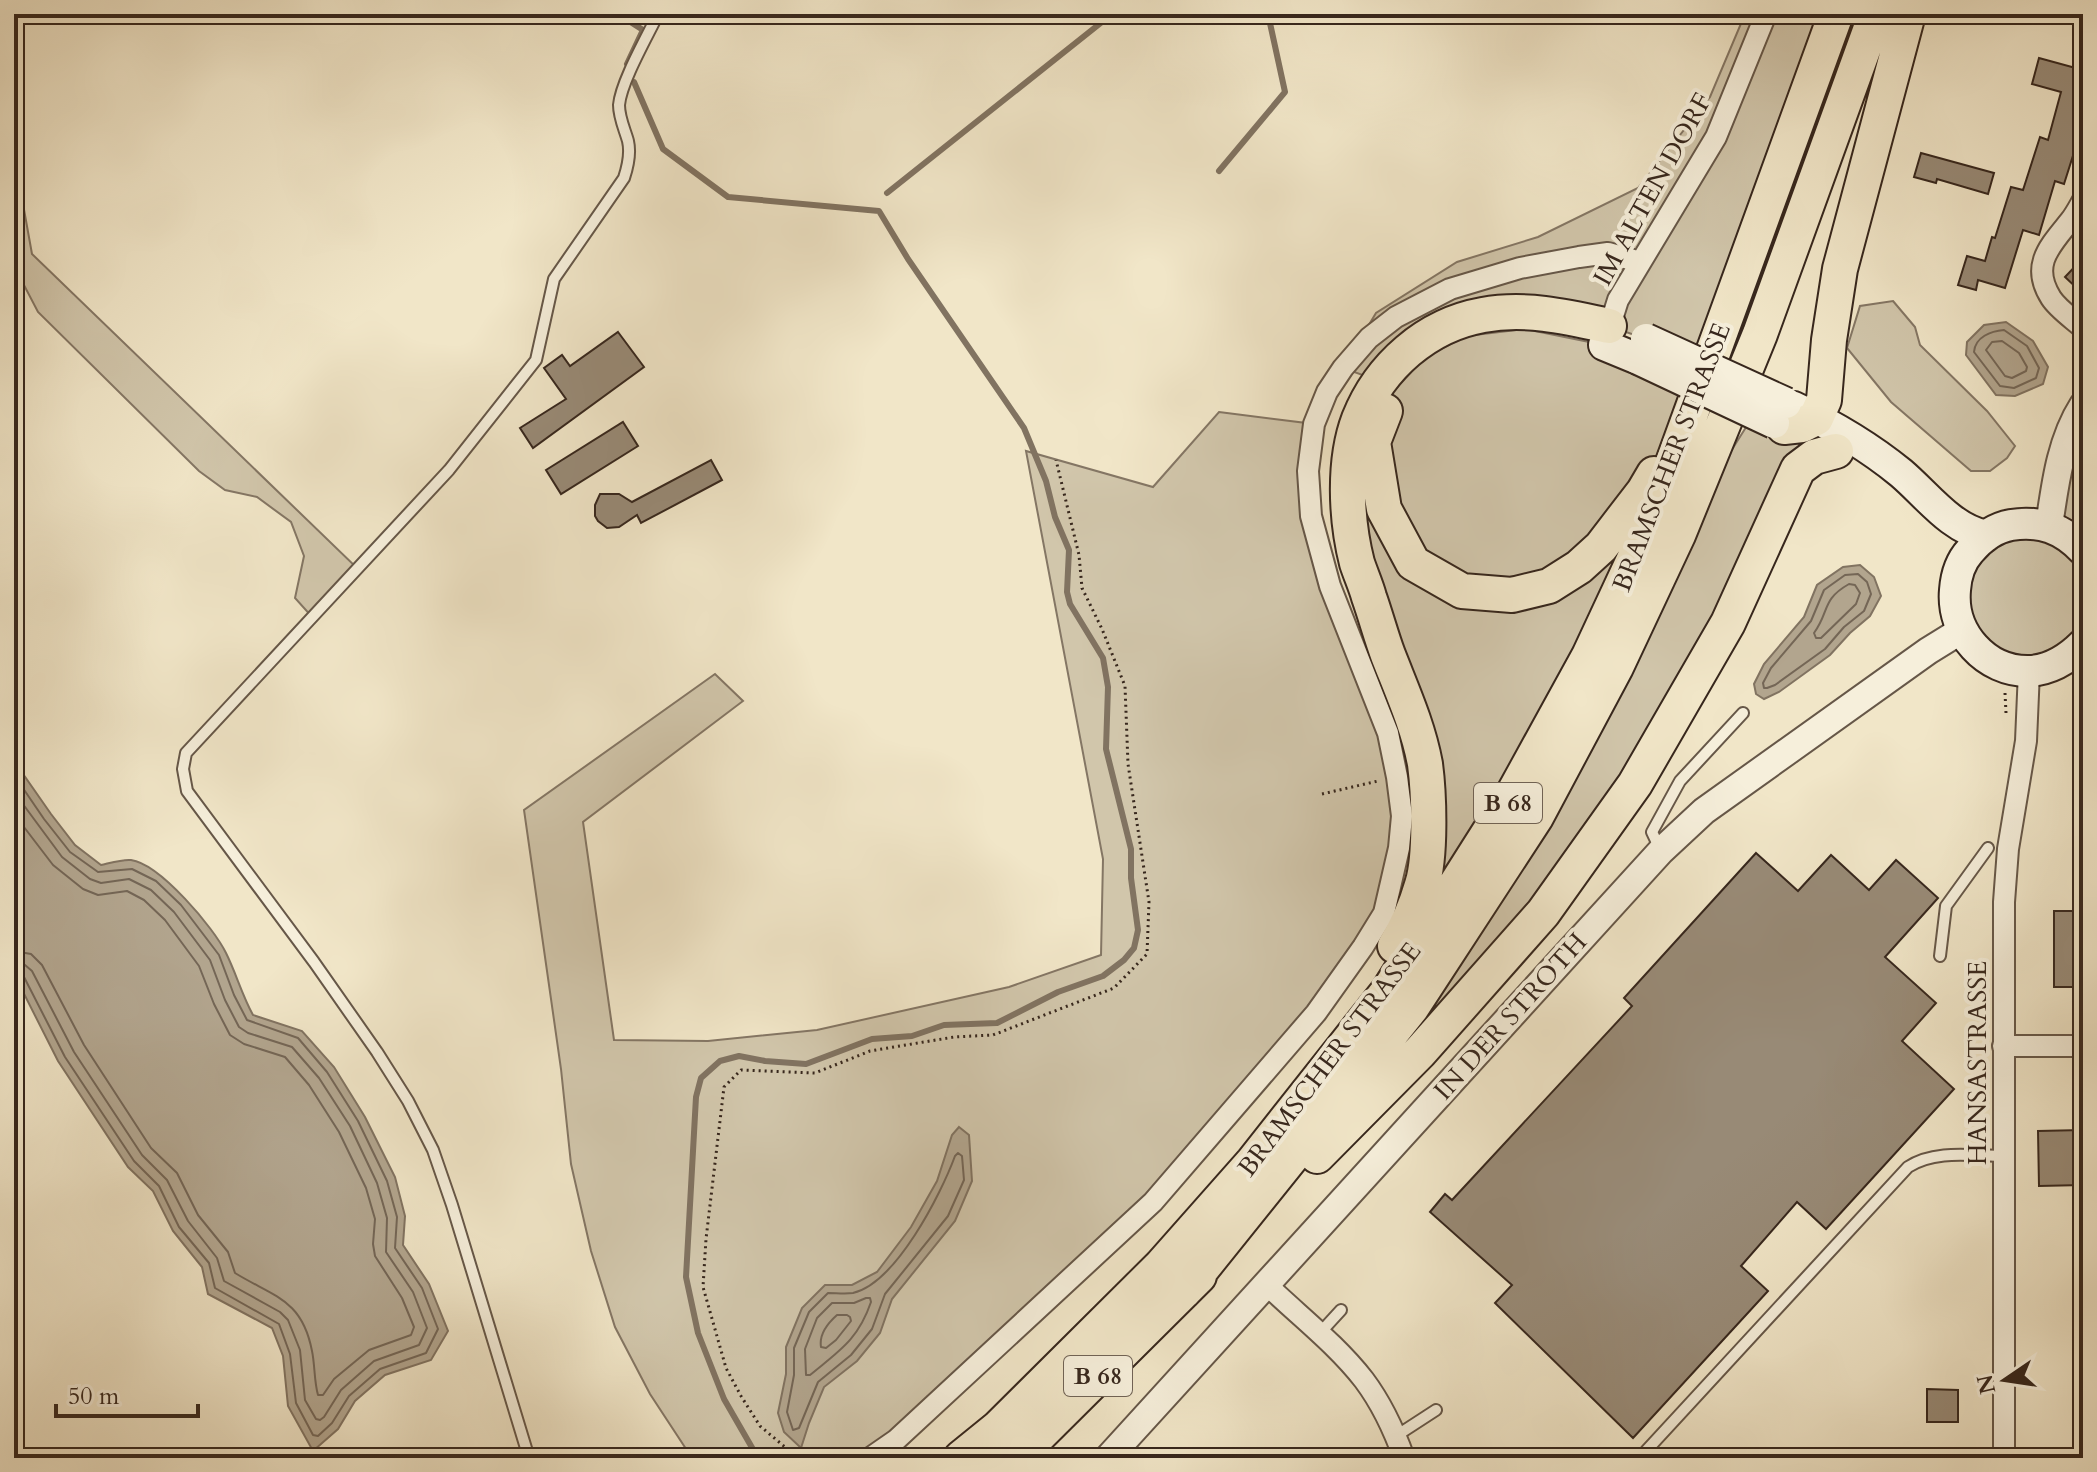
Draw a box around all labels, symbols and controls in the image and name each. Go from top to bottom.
street label: IM ALTEN DORF [1585,87,1720,292]
street label: BRAMSCHER STRASSE [1604,318,1739,597]
road number: B 68 [1474,783,1542,823]
street label: IN DER STROTH [1426,925,1595,1107]
street label: BRAMSCHER STRASSE [1230,935,1429,1184]
street label: HANSASTRASSE [1960,961,1995,1165]
north arrow [1965,1340,2045,1420]
road number: B 68 [1064,1356,1132,1396]
scale bar [56,1368,198,1418]
text: N [1970,1372,2003,1397]
text: 50 m [68,1380,120,1413]

